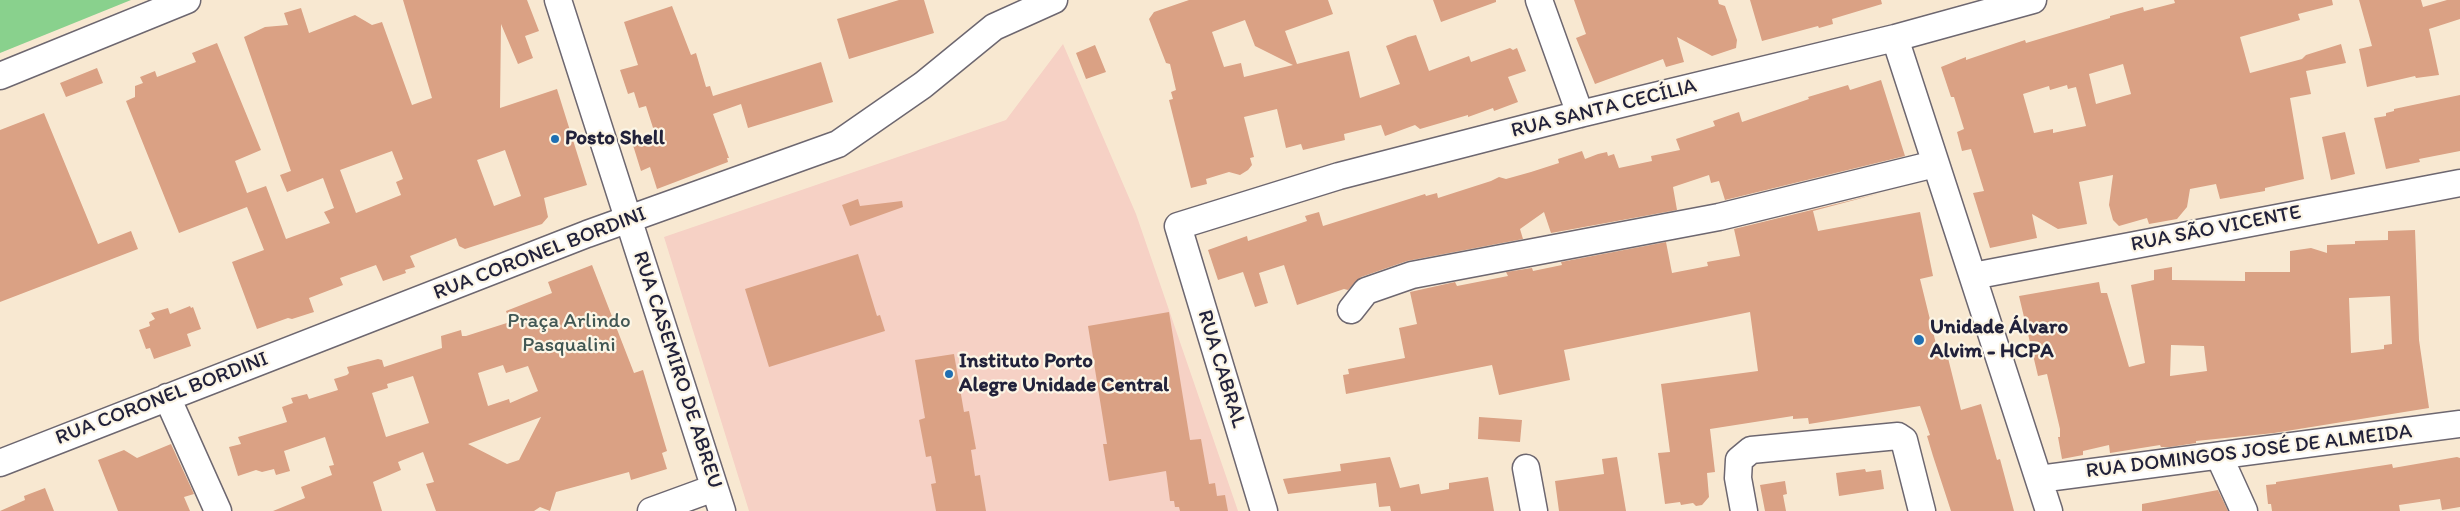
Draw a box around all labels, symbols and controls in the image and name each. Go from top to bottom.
street label: RUA SANTA CECÍLIA [1509,74,1699,144]
place label: Posto Shell [565,126,665,152]
marker: Posto Shell [549,133,561,145]
street label: RUA SÃO VICENTE [2129,200,2303,258]
street label: RUA CORONEL BORDINI [430,202,650,306]
street label: RUA CASEMIRO DE ABREU [627,248,727,492]
street label: RUA CABRAL [1191,307,1251,431]
park label: Praça Arlindo Pasqualini [507,309,631,359]
place label: Unidade Álvaro Alvim - HCPA [1930,315,2068,365]
marker: Unidade Álvaro Alvim - HCPA [1912,333,1926,347]
street label: RUA CORONEL BORDINI [52,347,272,451]
place label: Instituto Porto Alegre Unidade Central [959,349,1169,399]
marker: Instituto Porto Alegre Unidade Central [943,368,955,380]
street label: RUA DOMINGOS JOSÉ DE ALMEIDA [2084,419,2414,485]

